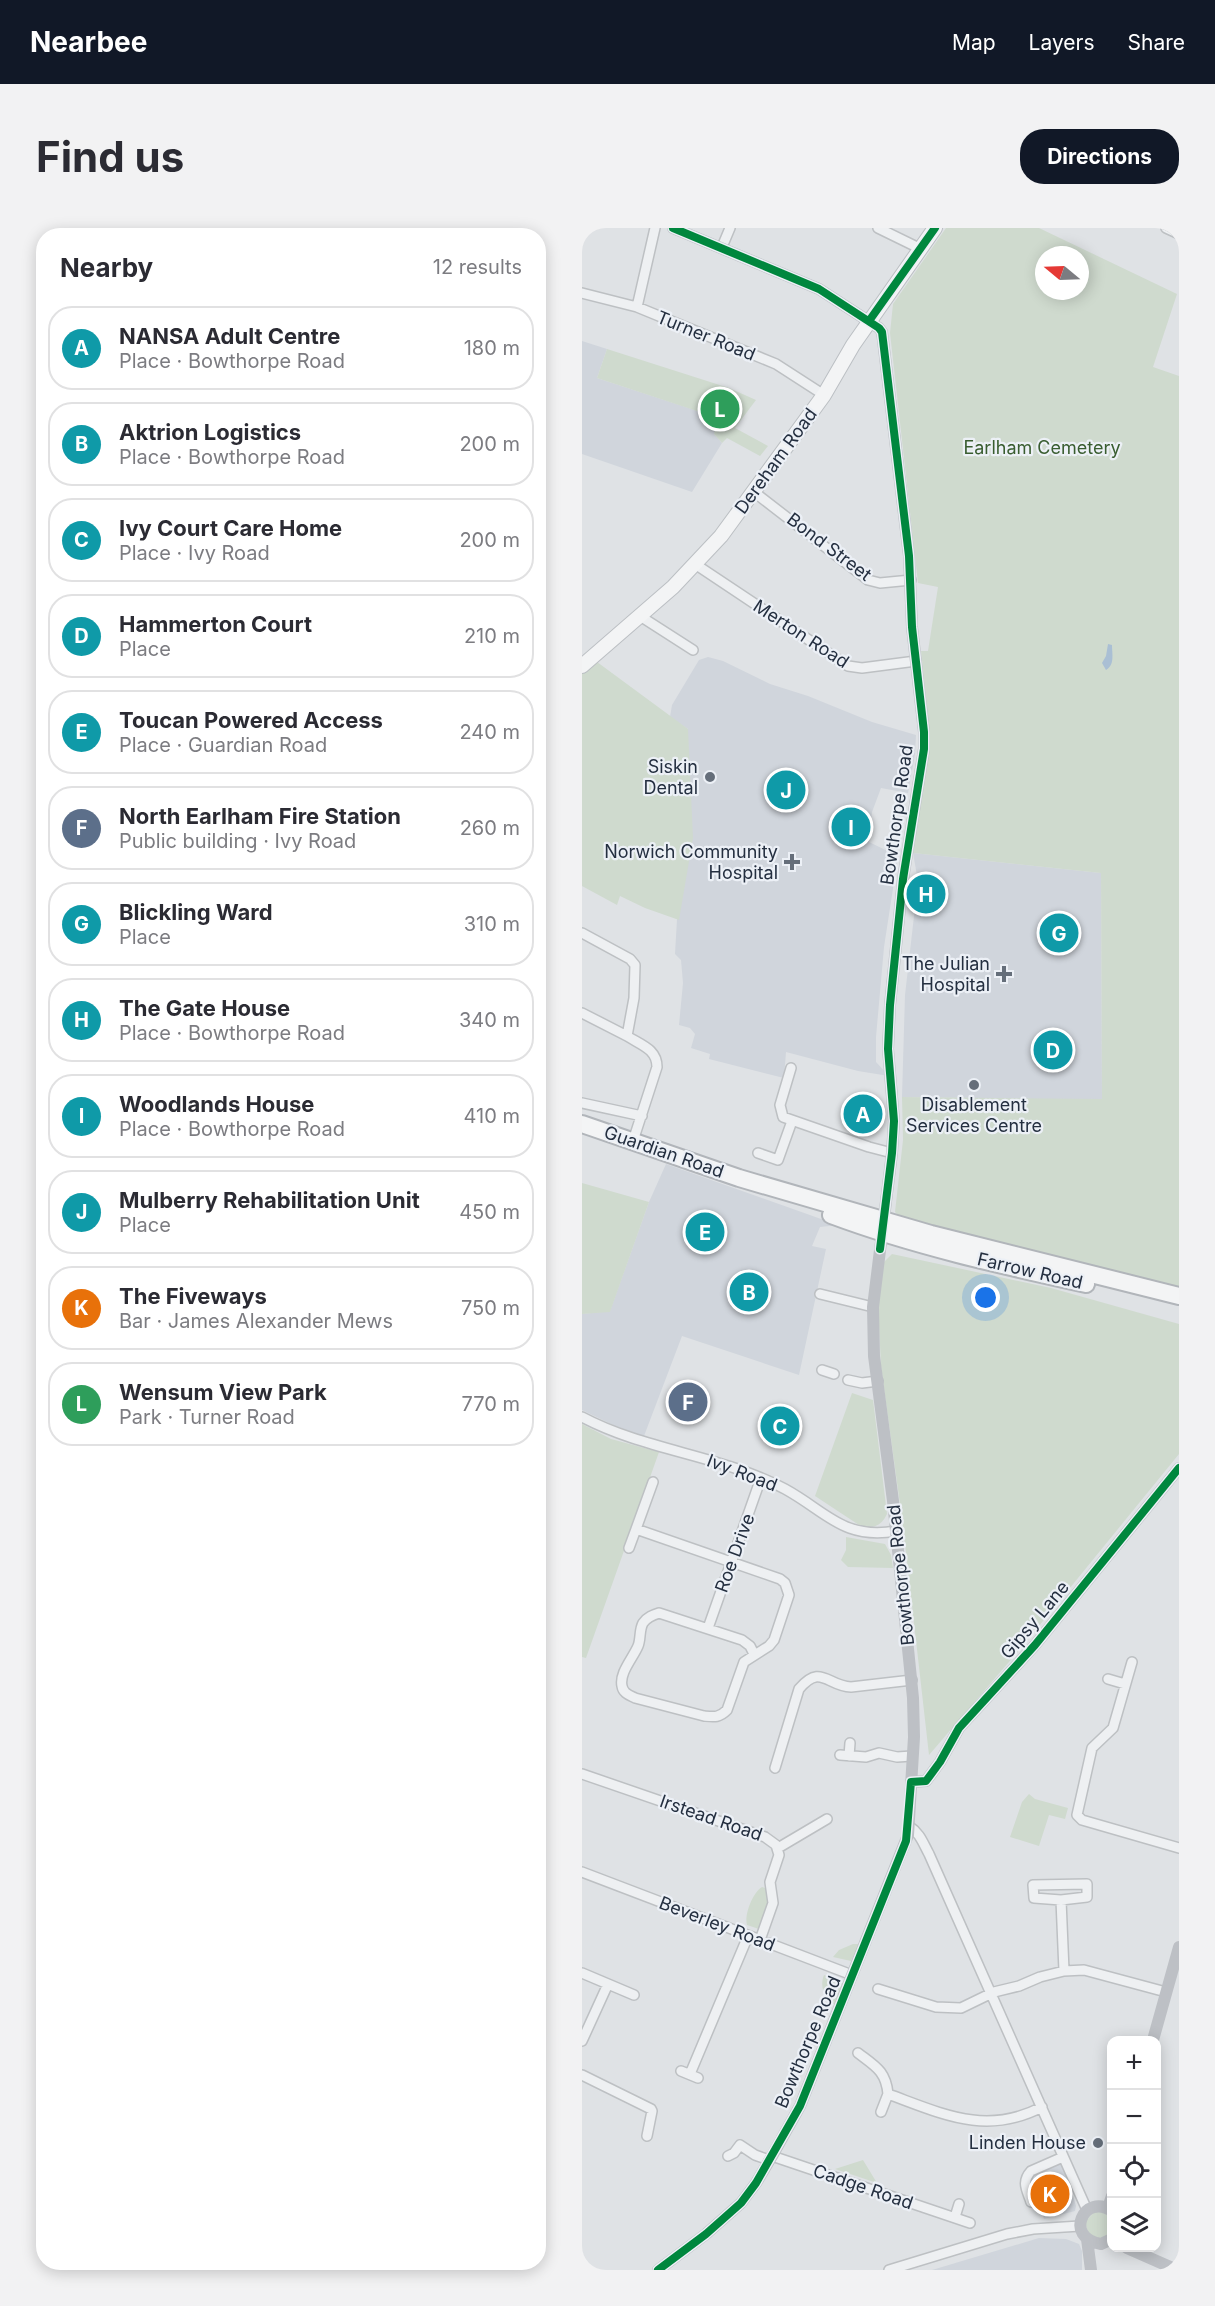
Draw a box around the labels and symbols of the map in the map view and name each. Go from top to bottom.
north arrow [1035,246,1089,300]
street label: Turner Road [654,306,759,365]
pin: L [700,386,740,432]
street label: Dereham Road [730,404,821,518]
park label: Earlham Cemetery [963,437,1121,458]
street label: Bond Street [783,508,876,585]
street label: Merton Road [750,595,853,672]
street label: Bowthorpe Road [876,743,917,886]
place label: Siskin Dental [643,756,698,798]
pin: J [766,768,806,812]
marker: Siskin Dental [703,770,717,784]
pin: I [832,804,870,850]
place label: Norwich Community Hospital [604,841,778,883]
marker: Norwich Community Hospital [783,853,801,871]
pin: H [906,872,946,916]
pin: G [1040,910,1078,956]
place label: The Julian Hospital [902,953,990,995]
marker: The Julian Hospital [995,965,1013,983]
pin: D [1034,1028,1072,1072]
marker: Disablement Services Centre [967,1078,981,1092]
pin: A [844,1092,882,1136]
place label: Disablement Services Centre [906,1094,1042,1136]
street label: Guardian Road [602,1121,727,1182]
pin: E [686,1210,724,1254]
street label: Farrow Road [975,1248,1085,1293]
pin: B [730,1270,768,1314]
your location [971,1283,1000,1312]
pin: F [668,1380,708,1424]
pin: C [760,1404,800,1448]
street label: Ivy Road [704,1450,780,1496]
street label: Bowthorpe Road [883,1504,918,1646]
street label: Roe Drive [711,1511,758,1595]
street label: Gipsy Lane [996,1577,1073,1663]
street label: Irstead Road [657,1790,765,1845]
street label: Beverley Road [656,1892,778,1955]
street label: Bowthorpe Road [770,1973,845,2111]
place label: Linden House [969,2132,1086,2153]
marker: Linden House [1091,2136,1105,2150]
street label: Cadge Road [810,2160,916,2213]
pin: K [1030,2172,1070,2216]

